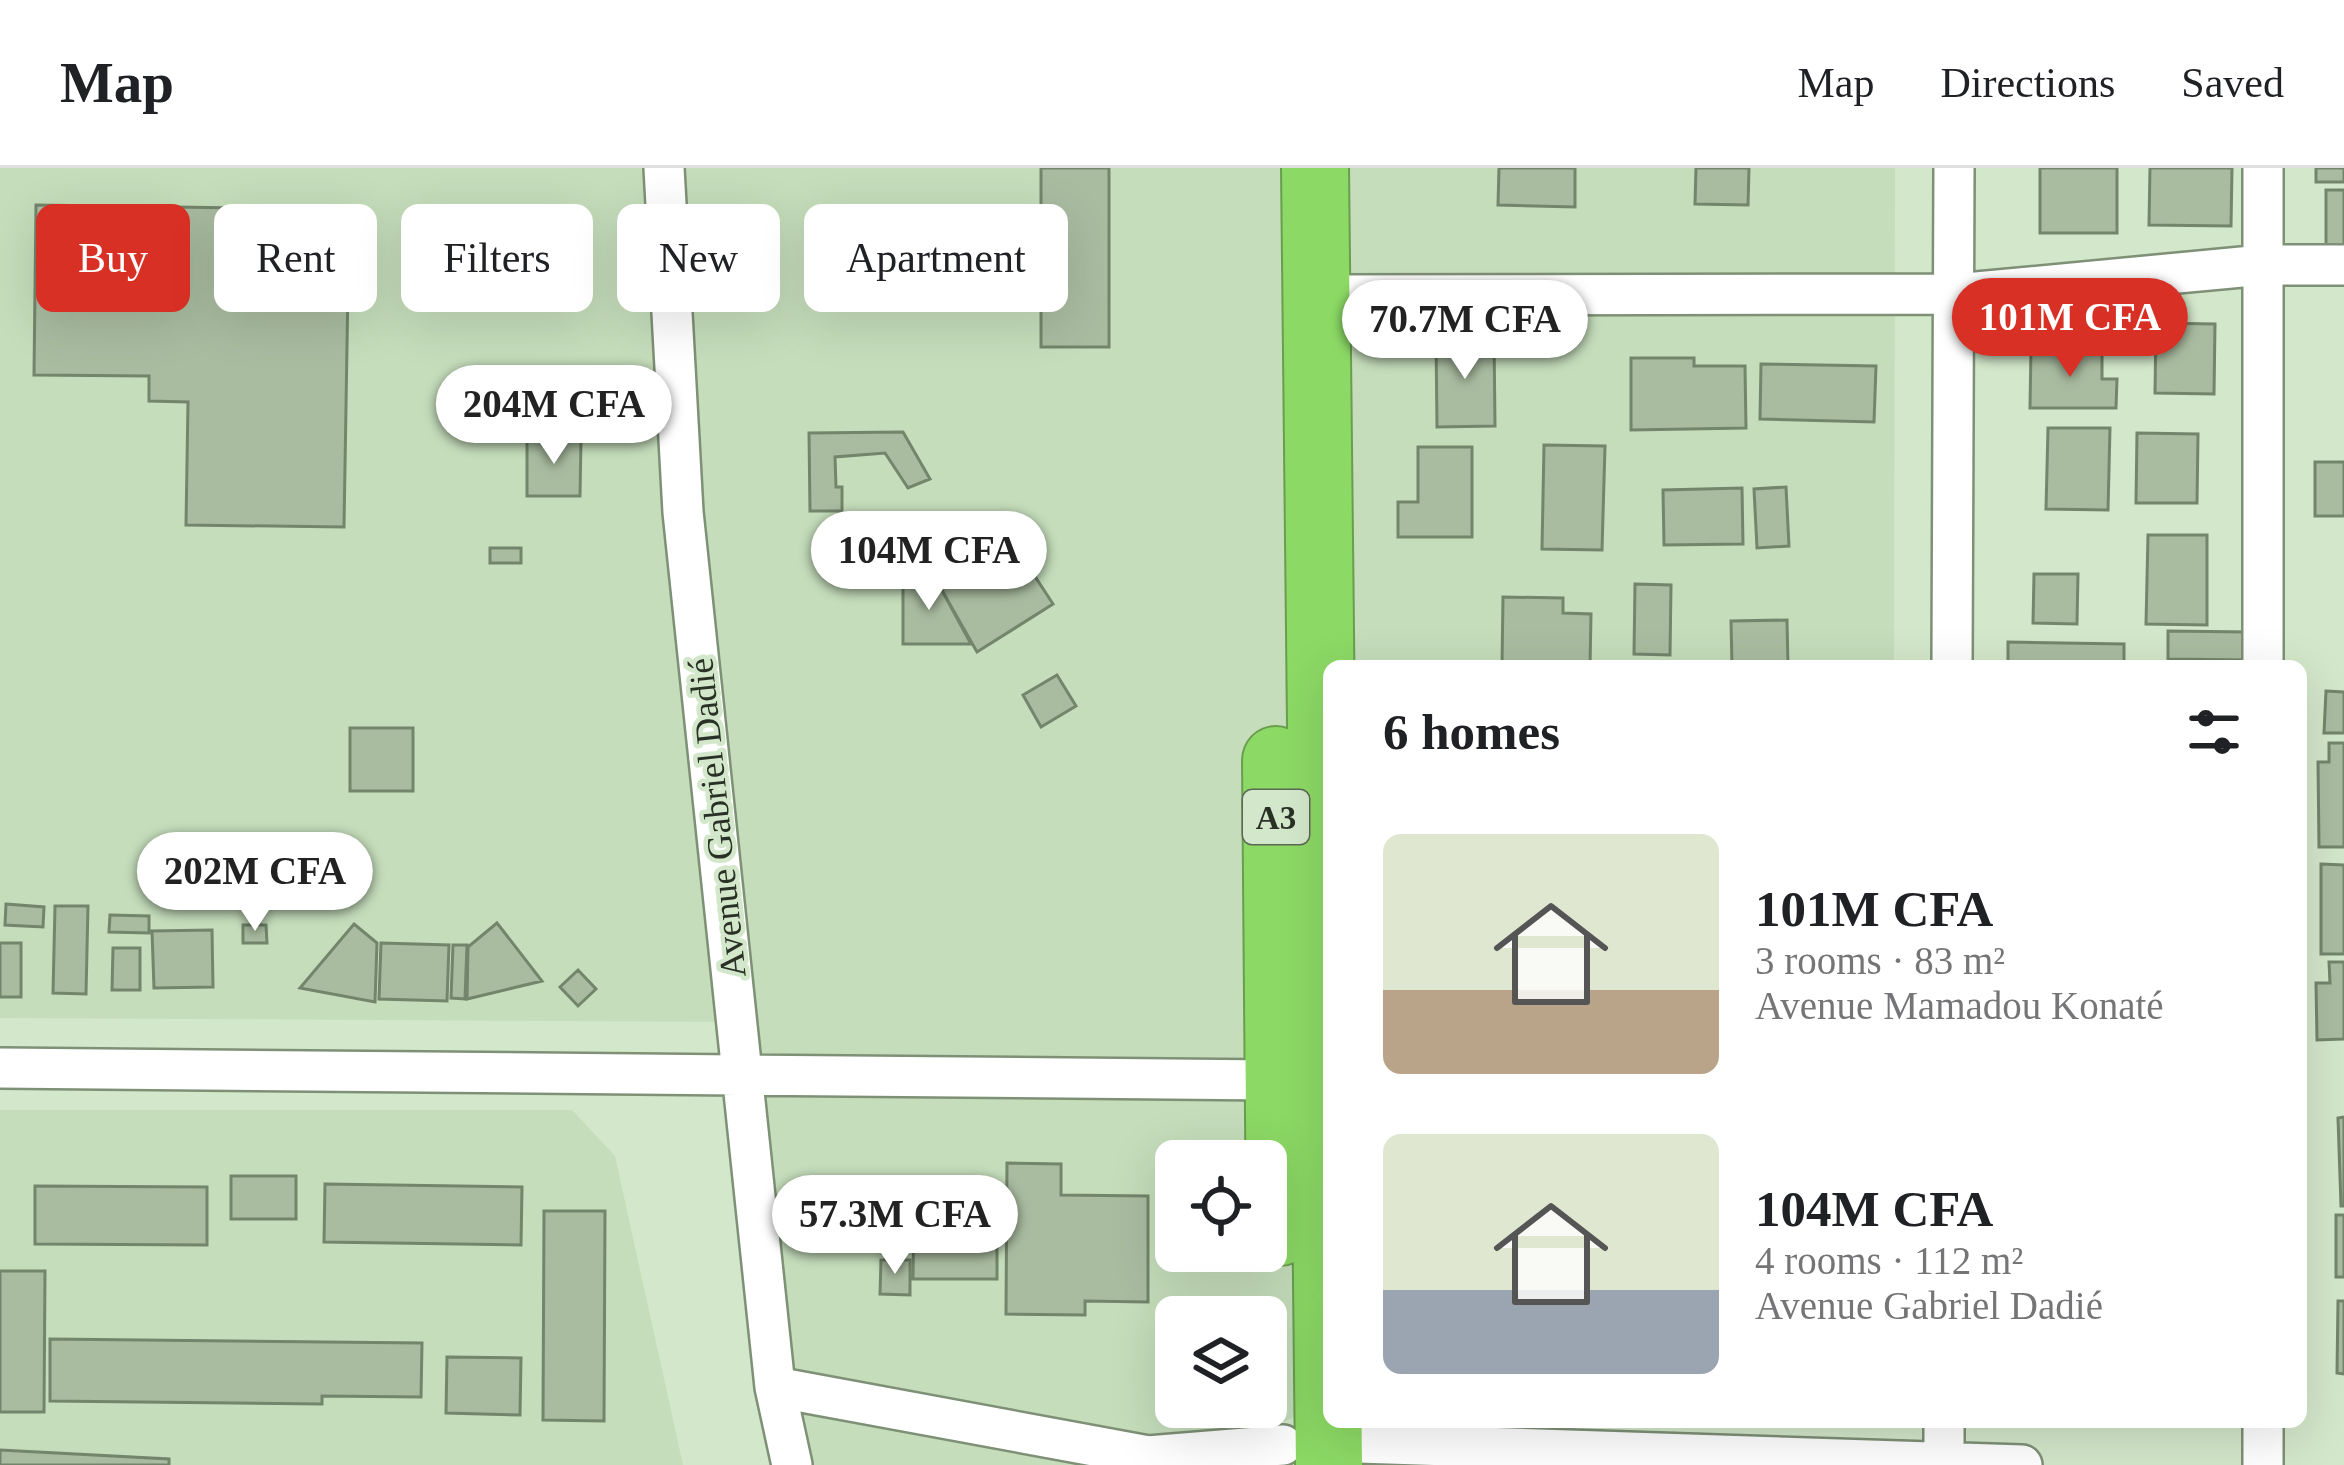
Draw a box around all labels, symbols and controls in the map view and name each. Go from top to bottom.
text: Map [60,51,174,114]
text: Map [1797,60,1874,106]
text: Directions [1940,60,2115,106]
text: Saved [2181,60,2284,106]
chip: Buy [36,204,190,312]
chip: Rent [214,204,377,312]
chip: Filters [401,204,593,312]
chip: New [617,204,780,312]
chip: Apartment [804,204,1068,312]
pin: 101M CFA [1946,278,2194,380]
pin: 70.7M CFA [1328,280,1602,382]
text: 101M CFA [1979,295,2161,338]
text: 70.7M CFA [1369,297,1561,340]
pin: 204M CFA [430,365,678,467]
text: 204M CFA [463,382,645,425]
pin: 104M CFA [805,511,1053,613]
text: 104M CFA [838,528,1020,571]
street label: Avenue Gabriel Dadié [680,656,754,980]
icon: filters [2181,699,2247,765]
text: 6 homes [1383,704,1560,760]
road number: A3 [1243,790,1309,844]
pin: 202M CFA [131,832,379,934]
text: 202M CFA [164,849,346,892]
text: 101M CFA [1755,881,1993,937]
icon: home [1479,882,1623,1026]
text: 3 rooms · 83 m² [1755,939,2005,982]
text: Avenue Mamadou Konaté [1755,984,2164,1027]
map controls [1155,1140,1287,1428]
button: locate [1155,1140,1287,1272]
pin: 57.3M CFA [758,1175,1032,1277]
text: 104M CFA [1755,1181,1993,1237]
icon: home [1479,1182,1623,1326]
text: 57.3M CFA [799,1192,991,1235]
text: 4 rooms · 112 m² [1755,1239,2023,1282]
text: Avenue Gabriel Dadié [1755,1284,2103,1327]
button: layers [1155,1296,1287,1428]

